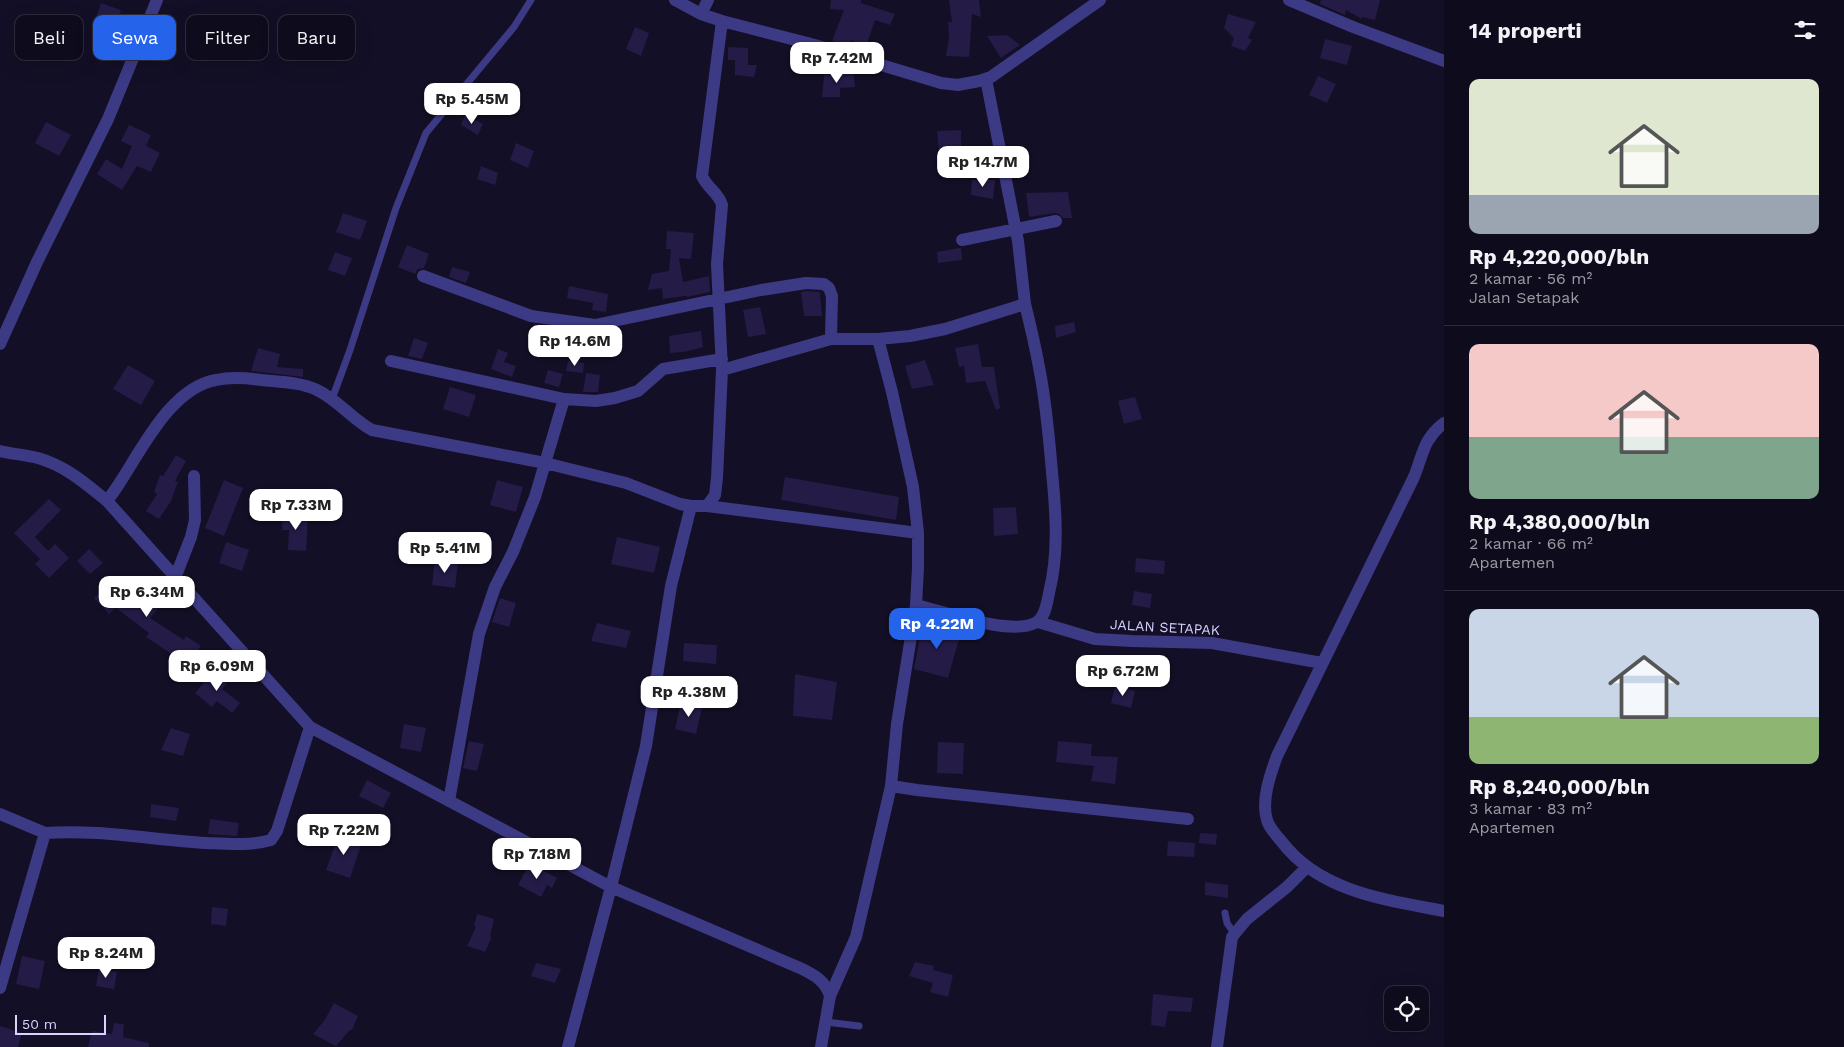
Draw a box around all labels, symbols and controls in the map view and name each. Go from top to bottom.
chip: Beli [15,15,83,60]
chip: Sewa [93,15,176,60]
chip: Filter [186,15,268,60]
chip: Baru [278,15,355,60]
icon: filters [1791,16,1819,44]
text: 14 properti [1469,18,1582,43]
pin: Rp 7.42M [785,42,889,84]
text: Rp 7.42M [801,48,873,67]
pin: Rp 5.45M [420,82,524,125]
text: Rp 5.45M [435,89,509,108]
icon: home [1599,111,1689,201]
pin: Rp 14.7M [931,146,1035,188]
text: Rp 14.7M [948,152,1018,171]
text: Rp 4,220,000/bln [1469,244,1649,269]
text: 2 kamar · 56 m² [1469,269,1592,288]
text: Jalan Setapak [1469,288,1579,307]
pin: Rp 14.6M [523,324,627,367]
text: Rp 14.6M [539,331,611,350]
icon: home [1599,377,1689,467]
pin: Rp 7.33M [244,488,348,531]
text: Rp 7.33M [260,495,332,514]
text: Rp 4,380,000/bln [1469,509,1650,534]
pin: Rp 5.41M [393,532,497,574]
text: 2 kamar · 66 m² [1469,534,1593,553]
text: Rp 5.41M [410,538,480,557]
text: Apartemen [1469,553,1555,572]
pin: Rp 6.34M [95,576,199,618]
text: Rp 6.34M [110,582,184,601]
pin: Rp 4.22M [885,608,989,650]
text: Rp 4.22M [900,614,974,633]
street label: JALAN SETAPAK [1110,616,1220,638]
icon: home [1599,642,1689,732]
pin: Rp 6.09M [165,650,269,692]
pin: Rp 6.72M [1071,654,1175,697]
text: Rp 6.09M [180,656,254,675]
text: Rp 6.72M [1087,661,1159,680]
pin: Rp 4.38M [637,676,741,718]
text: Rp 4.38M [652,682,726,701]
text: Rp 8,240,000/bln [1469,774,1650,799]
text: 3 kamar · 83 m² [1469,799,1592,818]
pin: Rp 7.22M [292,814,396,856]
text: Apartemen [1469,818,1555,837]
text: Rp 7.22M [308,820,380,839]
pin: Rp 7.18M [485,838,589,880]
text: Rp 7.18M [503,844,571,863]
pin: Rp 8.24M [54,936,158,979]
text: Rp 8.24M [69,943,143,962]
map controls [1384,986,1429,1031]
button: locate [1384,986,1429,1031]
scale bar [15,1012,106,1035]
text: 50 m [22,1016,57,1032]

